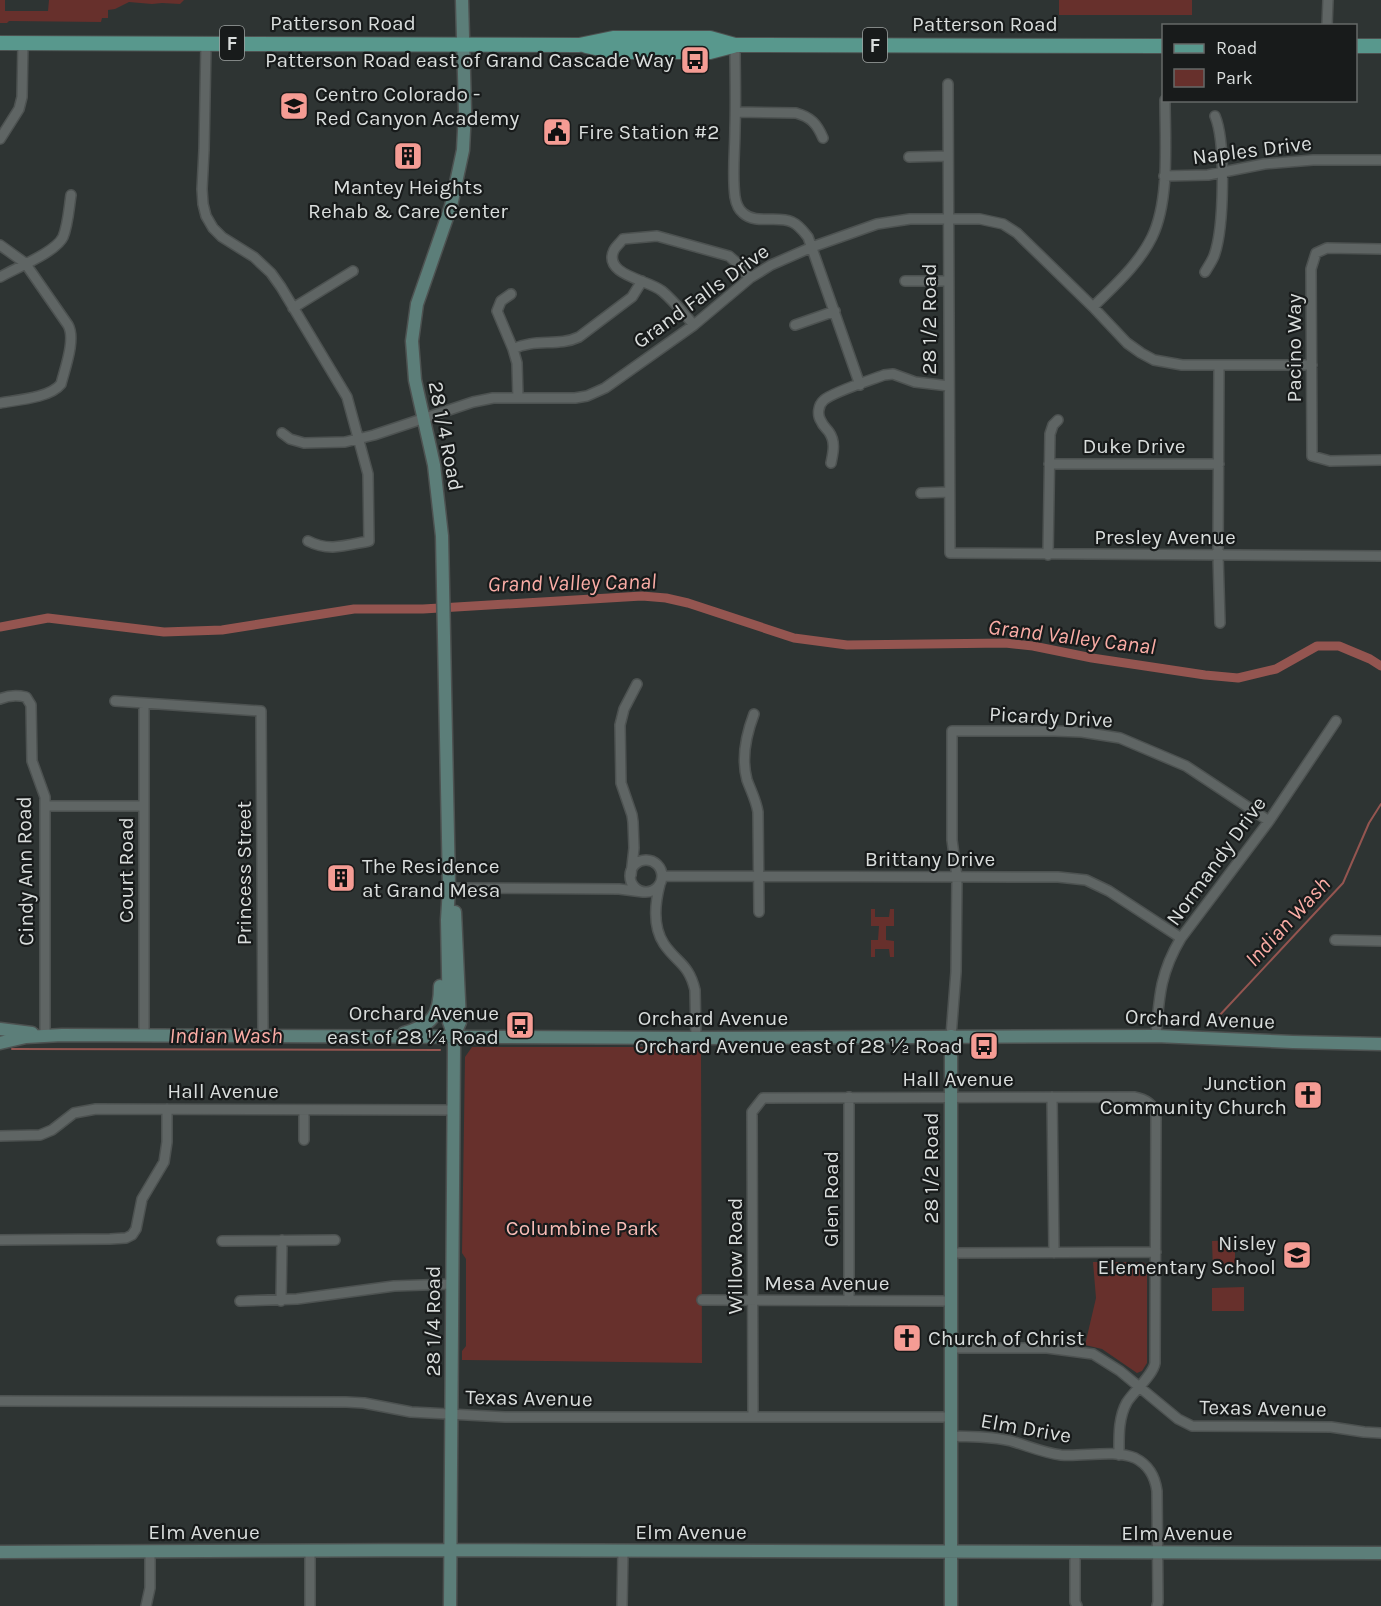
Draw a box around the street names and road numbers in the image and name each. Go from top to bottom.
street label: Patterson Road [270,11,416,35]
street label: Patterson Road [912,12,1058,36]
road number: F [220,26,244,60]
road number: F [863,28,887,62]
street label: Naples Drive [1191,131,1313,169]
street label: Grand Falls Drive [629,239,773,353]
street label: 28 1/2 Road [917,263,941,375]
street label: Pacino Way [1282,293,1306,402]
street label: 28 1/4 Road [424,379,468,493]
street label: Duke Drive [1082,434,1186,458]
street label: Presley Avenue [1094,525,1236,549]
street label: Picardy Drive [988,702,1114,732]
street label: Normandy Drive [1161,792,1271,930]
street label: Cindy Ann Road [12,796,38,946]
street label: Princess Street [232,801,256,945]
street label: Court Road [114,817,138,923]
street label: Brittany Drive [865,847,995,871]
street label: Orchard Avenue [1124,1004,1276,1034]
street label: Orchard Avenue [638,1006,788,1030]
street label: Hall Avenue [902,1067,1014,1091]
street label: Hall Avenue [167,1079,279,1103]
street label: 28 1/2 Road [919,1112,943,1224]
street label: Glen Road [819,1151,843,1247]
street label: Willow Road [723,1198,747,1314]
street label: 28 1/4 Road [421,1265,445,1377]
street label: Mesa Avenue [764,1271,890,1295]
street label: Texas Avenue [465,1385,593,1411]
street label: Texas Avenue [1199,1395,1327,1421]
street label: Elm Drive [979,1408,1073,1448]
street label: Elm Avenue [148,1520,260,1544]
street label: Elm Avenue [635,1520,747,1544]
street label: Elm Avenue [1121,1521,1233,1545]

